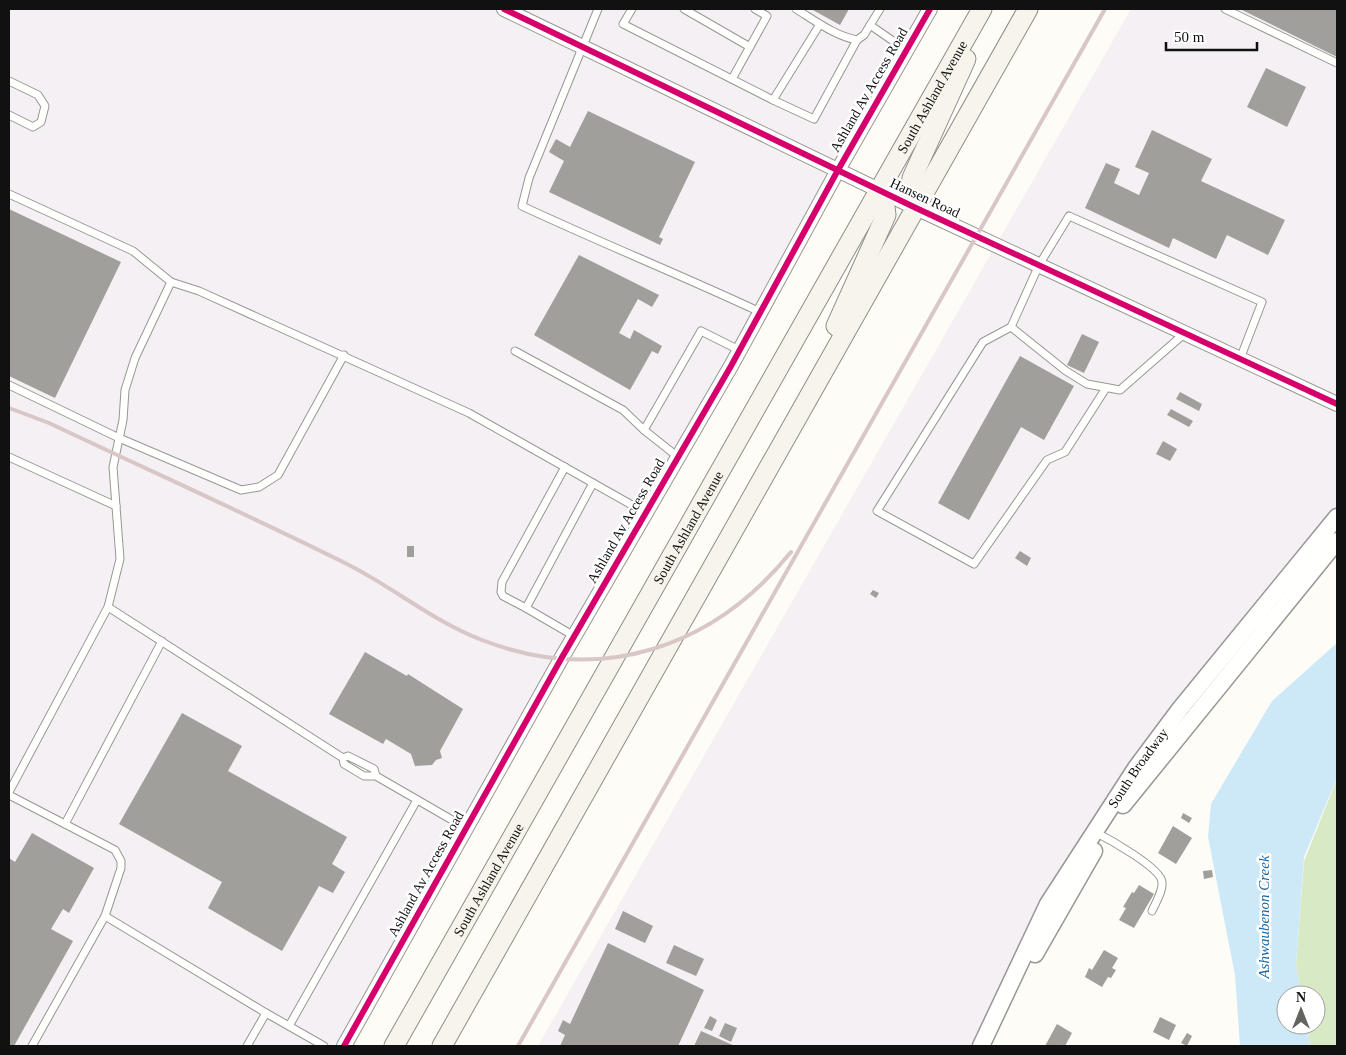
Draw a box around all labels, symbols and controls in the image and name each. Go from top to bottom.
scale bar [1166,20,1257,52]
street label: Ashland Av Access Road [827,25,911,155]
text: 50 m [1174,29,1205,45]
street label: South Ashland Avenue [894,38,970,156]
street label: Hansen Road [888,175,962,221]
street label: Ashland Av Access Road [584,456,668,586]
street label: South Ashland Avenue [650,468,726,587]
street label: South Broadway [1105,725,1171,811]
street label: Ashland Av Access Road [385,809,467,939]
street label: South Ashland Avenue [450,821,526,939]
water label: Ashwaubenon Creek [1256,855,1272,980]
north arrow [1276,985,1326,1035]
text: N [1296,990,1306,1005]

